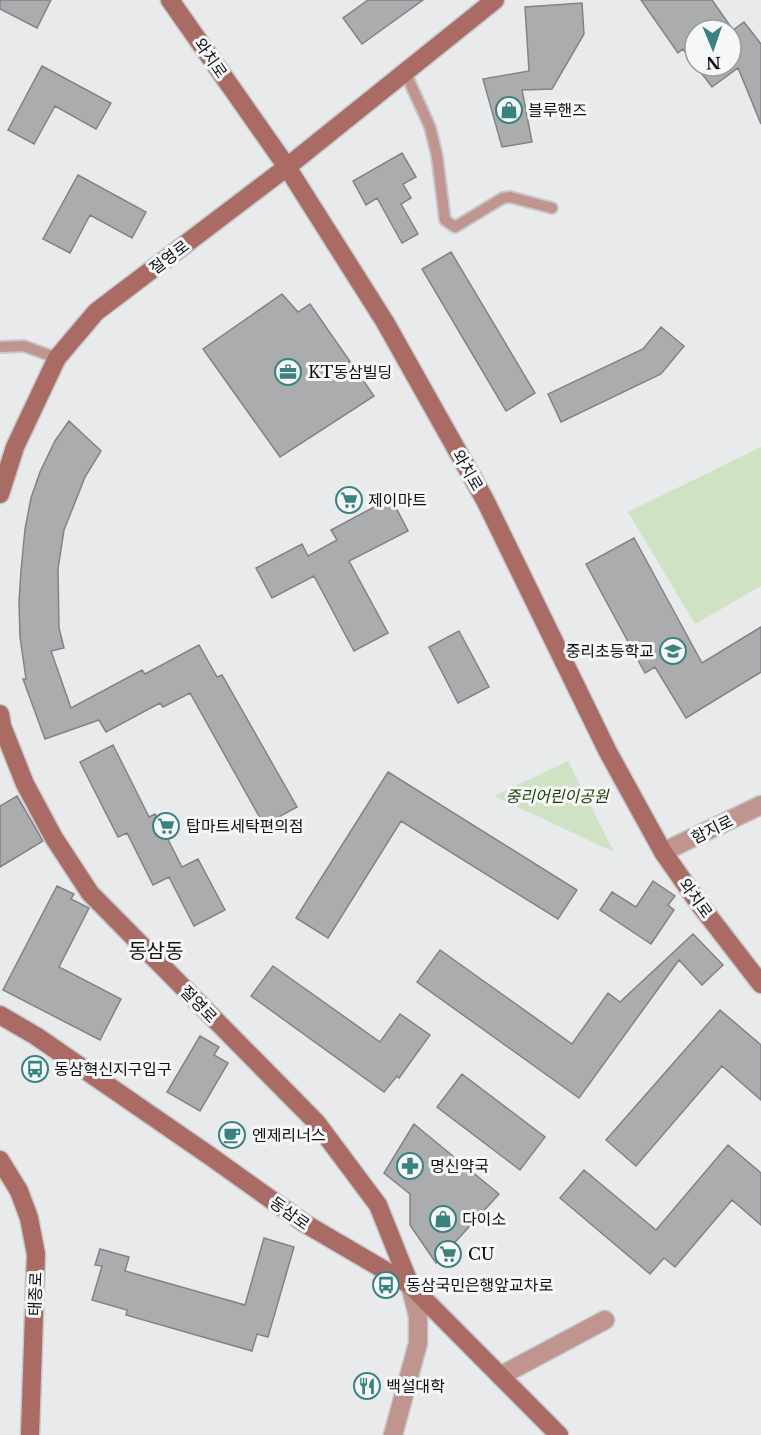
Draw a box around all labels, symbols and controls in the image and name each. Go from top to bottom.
north arrow [683,18,743,78]
street label: 와치로 [190,34,232,82]
text: N [706,53,721,73]
shop icon: 블루핸즈 [494,95,524,125]
place label: 블루핸즈 [528,100,587,120]
street label: 절영로 [145,236,193,278]
office icon: KT동삼빌딩 [273,357,303,387]
place label: KT동삼빌딩 [308,362,392,382]
street label: 와치로 [448,446,488,494]
supermarket icon: 제이마트 [334,485,364,515]
place label: 제이마트 [368,490,427,510]
school or university icon: 중리초등학교 [658,636,688,666]
place label: 중리초등학교 [566,641,654,661]
park label: 중리어린이공원 [505,786,610,806]
street label: 함지로 [688,810,736,848]
supermarket icon: 탑마트세탁편의점 [151,811,181,841]
place label: 탑마트세탁편의점 [186,816,304,836]
street label: 와치로 [675,874,717,922]
district label: 동삼동 [128,939,184,963]
street label: 절영로 [176,981,222,1027]
bus stop icon: 동삼혁신지구입구 [20,1054,50,1084]
place label: 동삼혁신지구입구 [54,1059,172,1079]
cafe icon: 엔제리너스 [217,1120,247,1150]
place label: 엔제리너스 [252,1125,326,1145]
pharmacy icon: 명신약국 [395,1151,425,1181]
place label: 명신약국 [430,1156,489,1176]
street label: 동삼로 [266,1192,314,1234]
shop icon: 다이소 [428,1204,458,1234]
place label: 다이소 [462,1209,506,1229]
supermarket icon: CU [433,1239,463,1269]
place label: CU [468,1244,495,1264]
bus stop icon: 동삼국민은행앞교차로 [371,1270,401,1300]
street label: 태종로 [24,1271,46,1316]
place label: 동삼국민은행앞교차로 [406,1275,553,1295]
restaurant icon: 백설대학 [352,1371,382,1401]
place label: 백설대학 [386,1376,445,1396]

